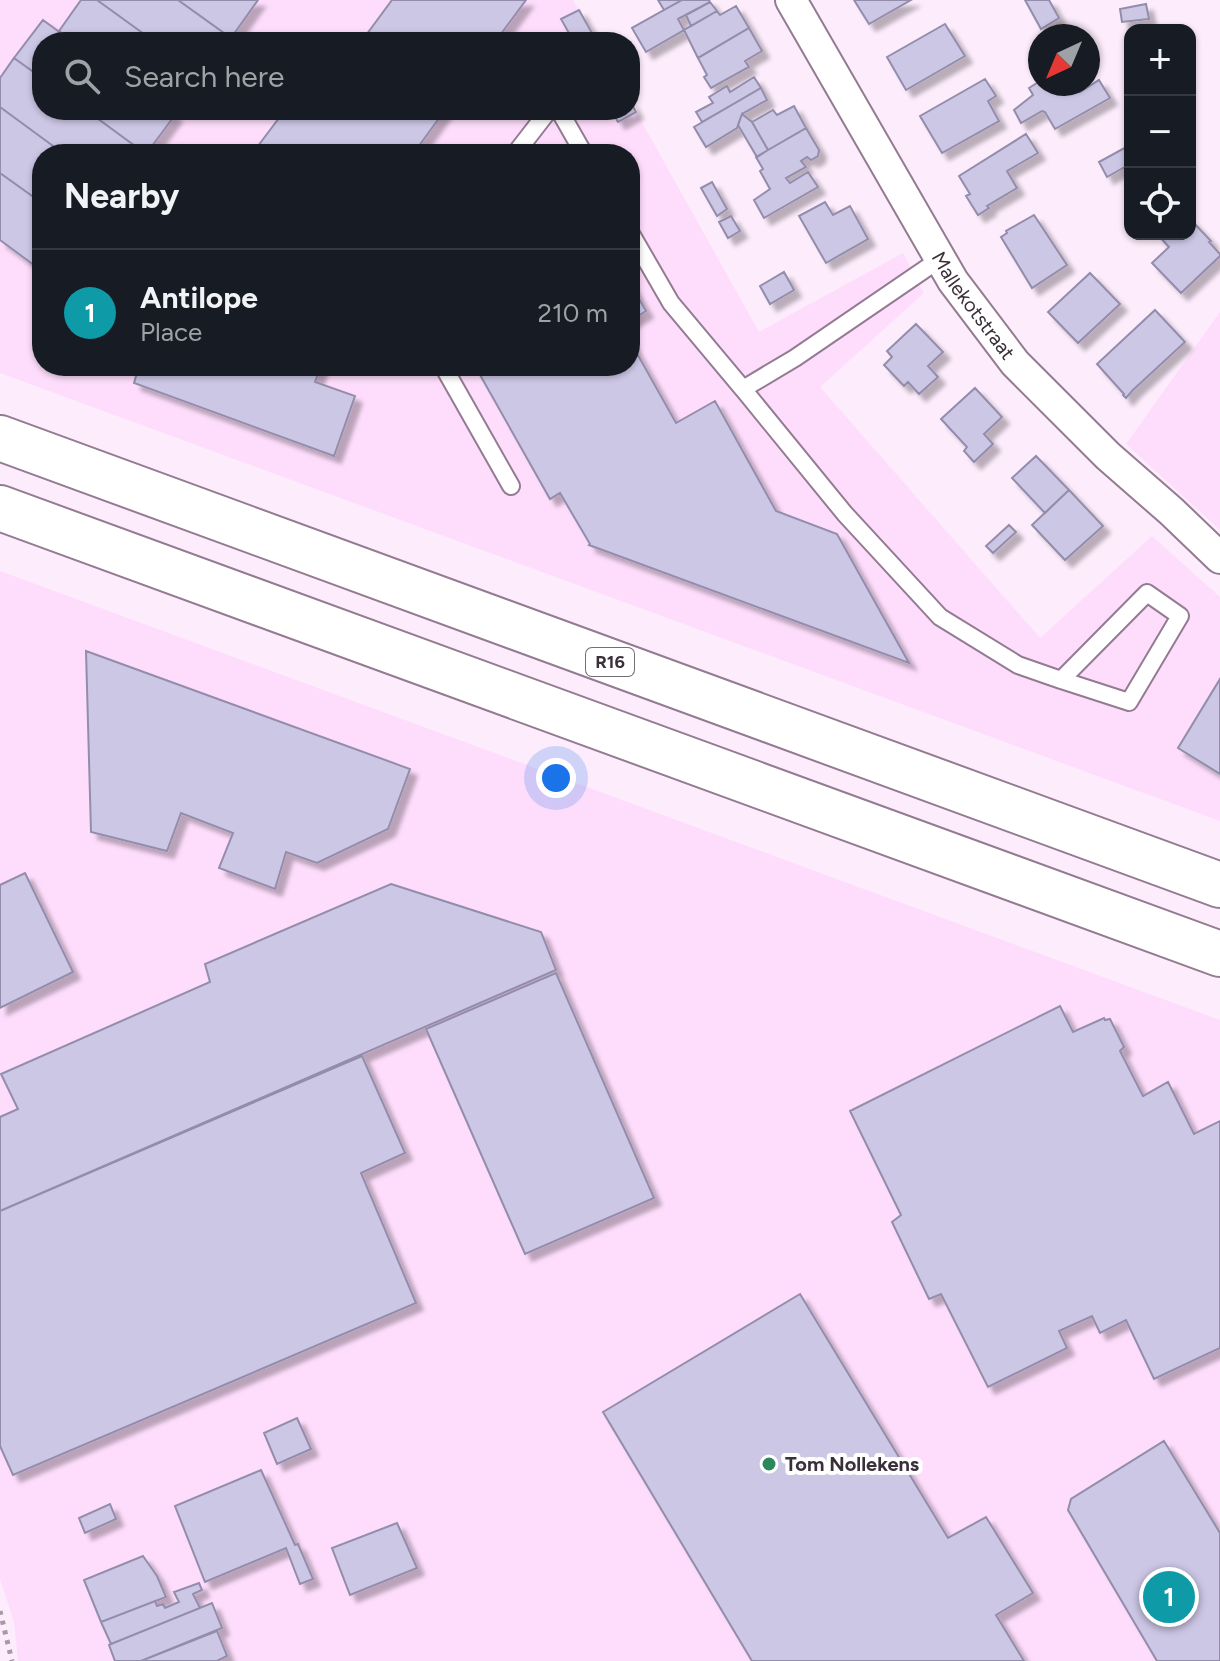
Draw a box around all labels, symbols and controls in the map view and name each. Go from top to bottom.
north arrow [1028,24,1100,96]
map controls [1124,24,1196,240]
button: + [1124,24,1196,96]
search box [32,32,640,120]
icon: search [60,54,104,98]
text: Search here [124,58,284,95]
button: − [1124,96,1196,168]
button: locate [1124,168,1196,240]
text: Nearby [64,176,179,217]
street label: Mallekotstraat [927,247,1020,364]
text: Antilope [140,279,258,316]
text: 1 [85,297,95,329]
text: 210 m [538,297,608,329]
text: Place [140,316,202,348]
road number: R16 [586,648,634,676]
your location [536,758,576,798]
place label: Tom Nollekens [785,1452,919,1476]
marker: Tom Nollekens [760,1455,778,1473]
pin: 1 [1143,1567,1195,1627]

